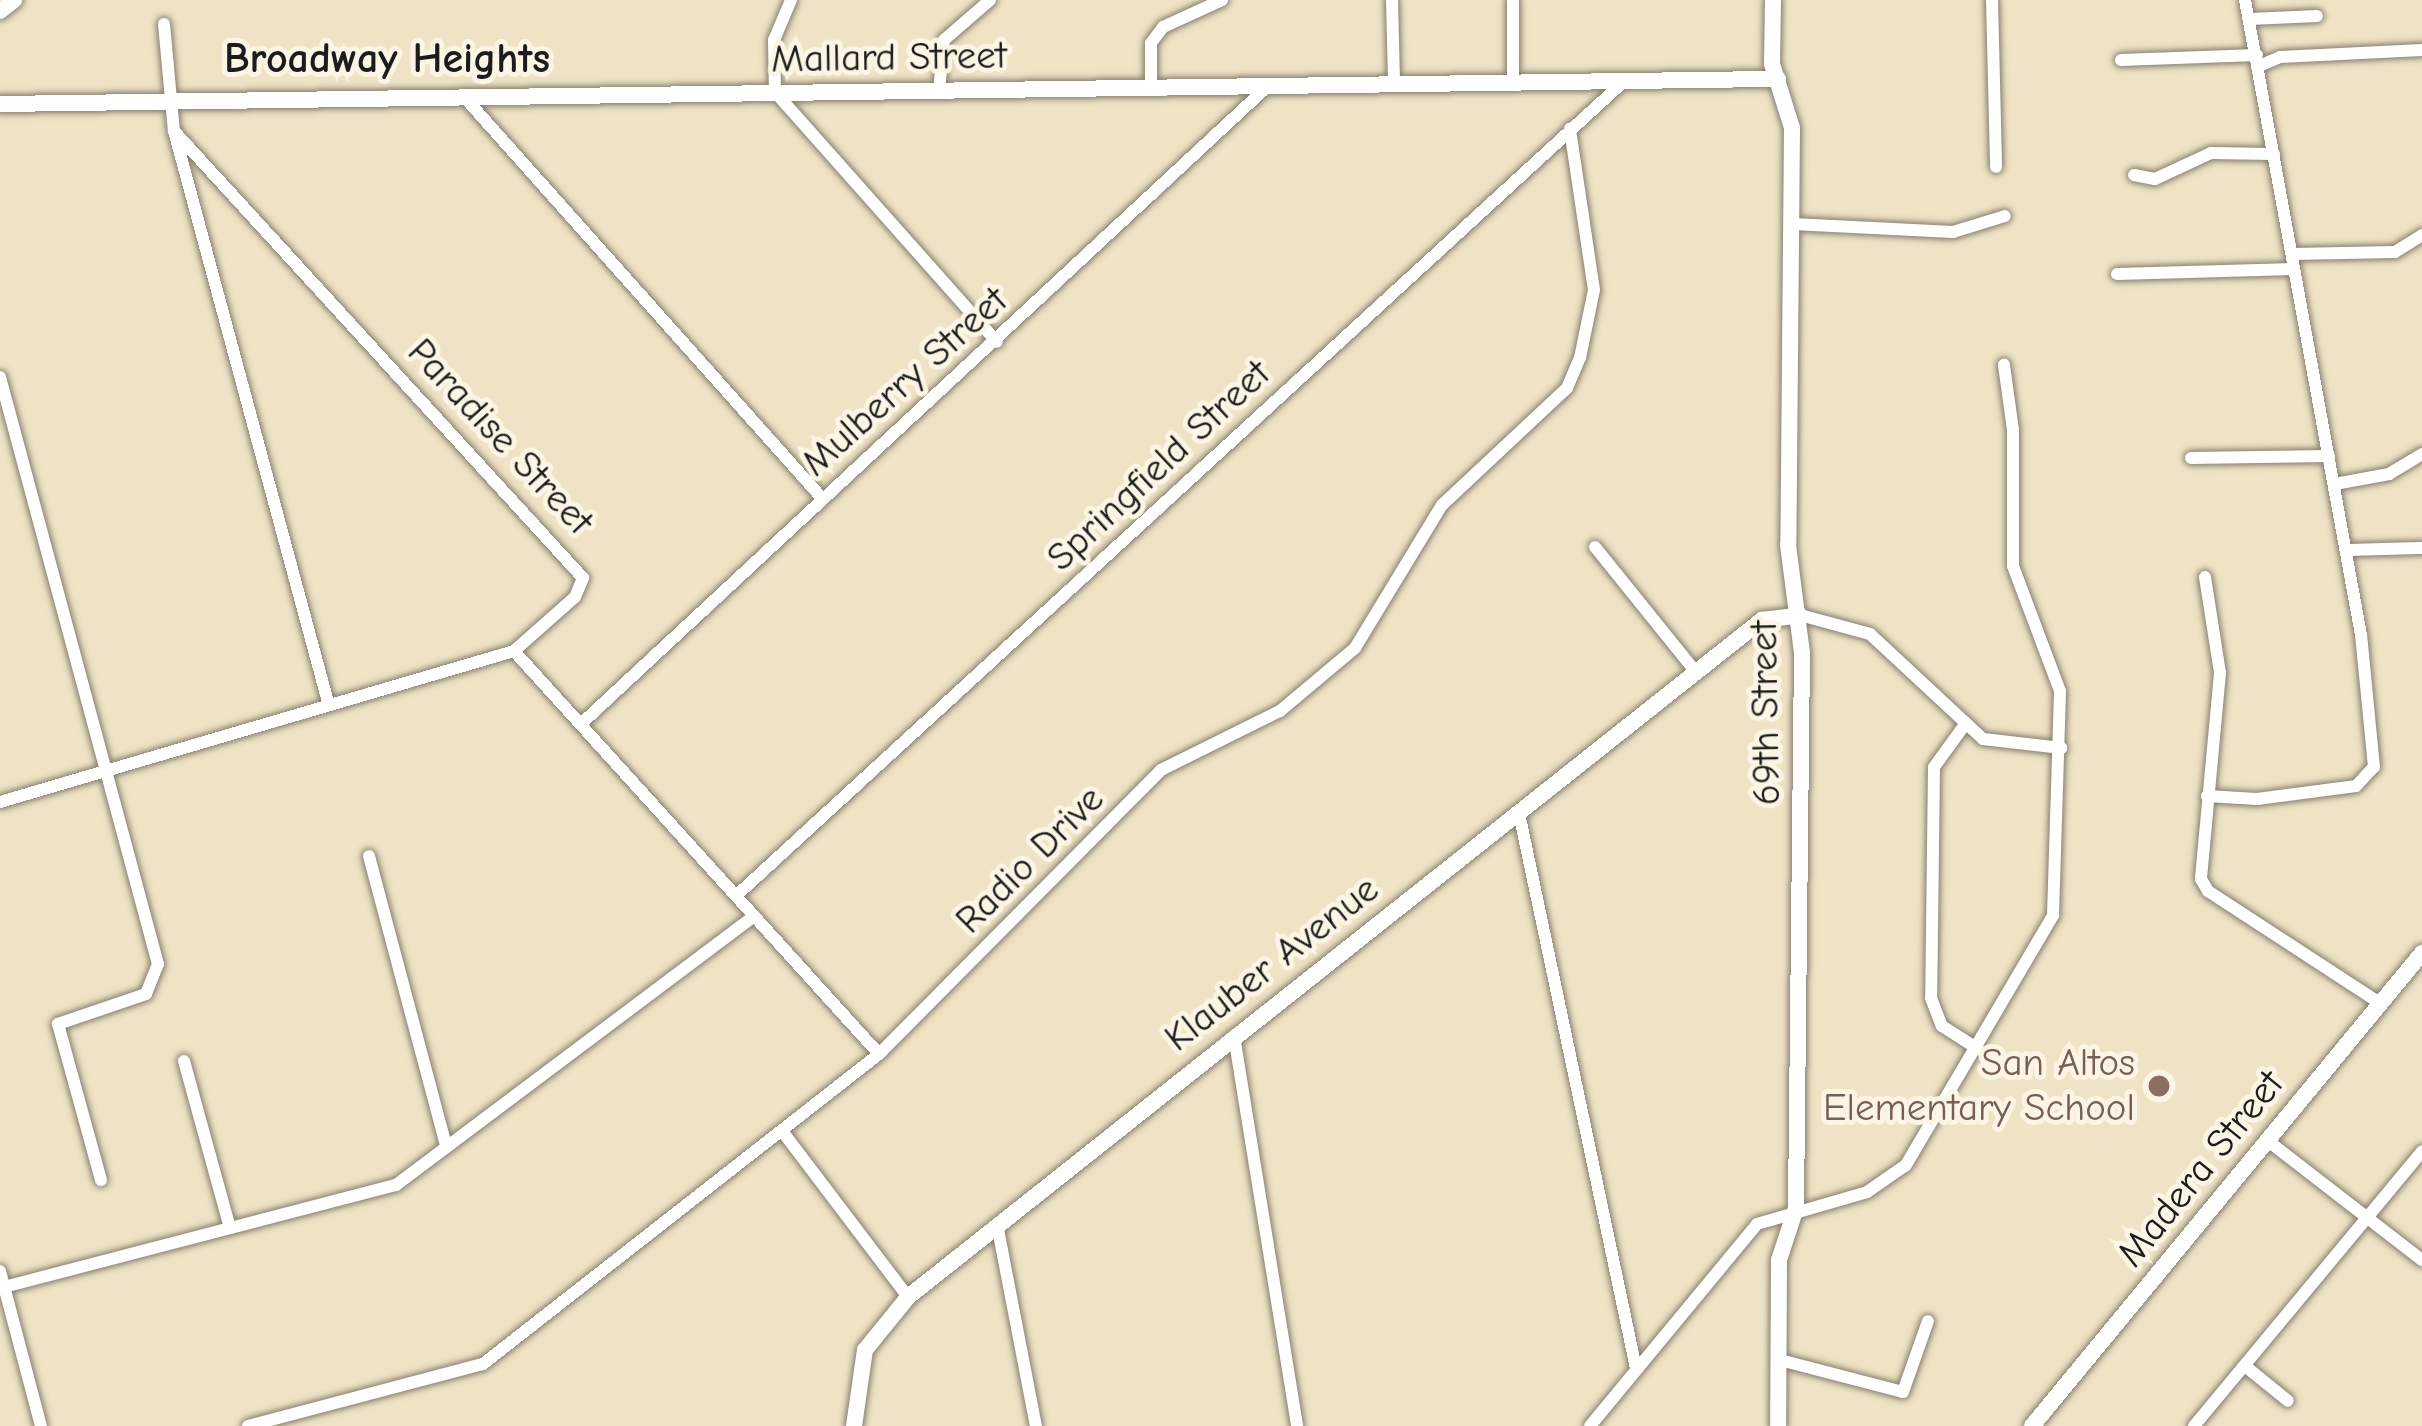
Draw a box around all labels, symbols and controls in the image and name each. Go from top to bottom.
street label: Mallard Street [771,33,1007,83]
district label: Broadway Heights [224,34,550,84]
street label: Mulberry Street [792,277,1018,487]
street label: Paradise Street [397,329,603,545]
street label: Springfield Street [1038,351,1280,581]
street label: 69th Street [1741,620,1791,806]
street label: Radio Drive [946,776,1114,944]
street label: Klauber Avenue [1156,866,1388,1062]
place label: San Altos Elementary School [1823,1041,2135,1132]
street label: Madera Street [2108,1062,2294,1276]
marker: San Altos Elementary School [2146,1073,2172,1099]

